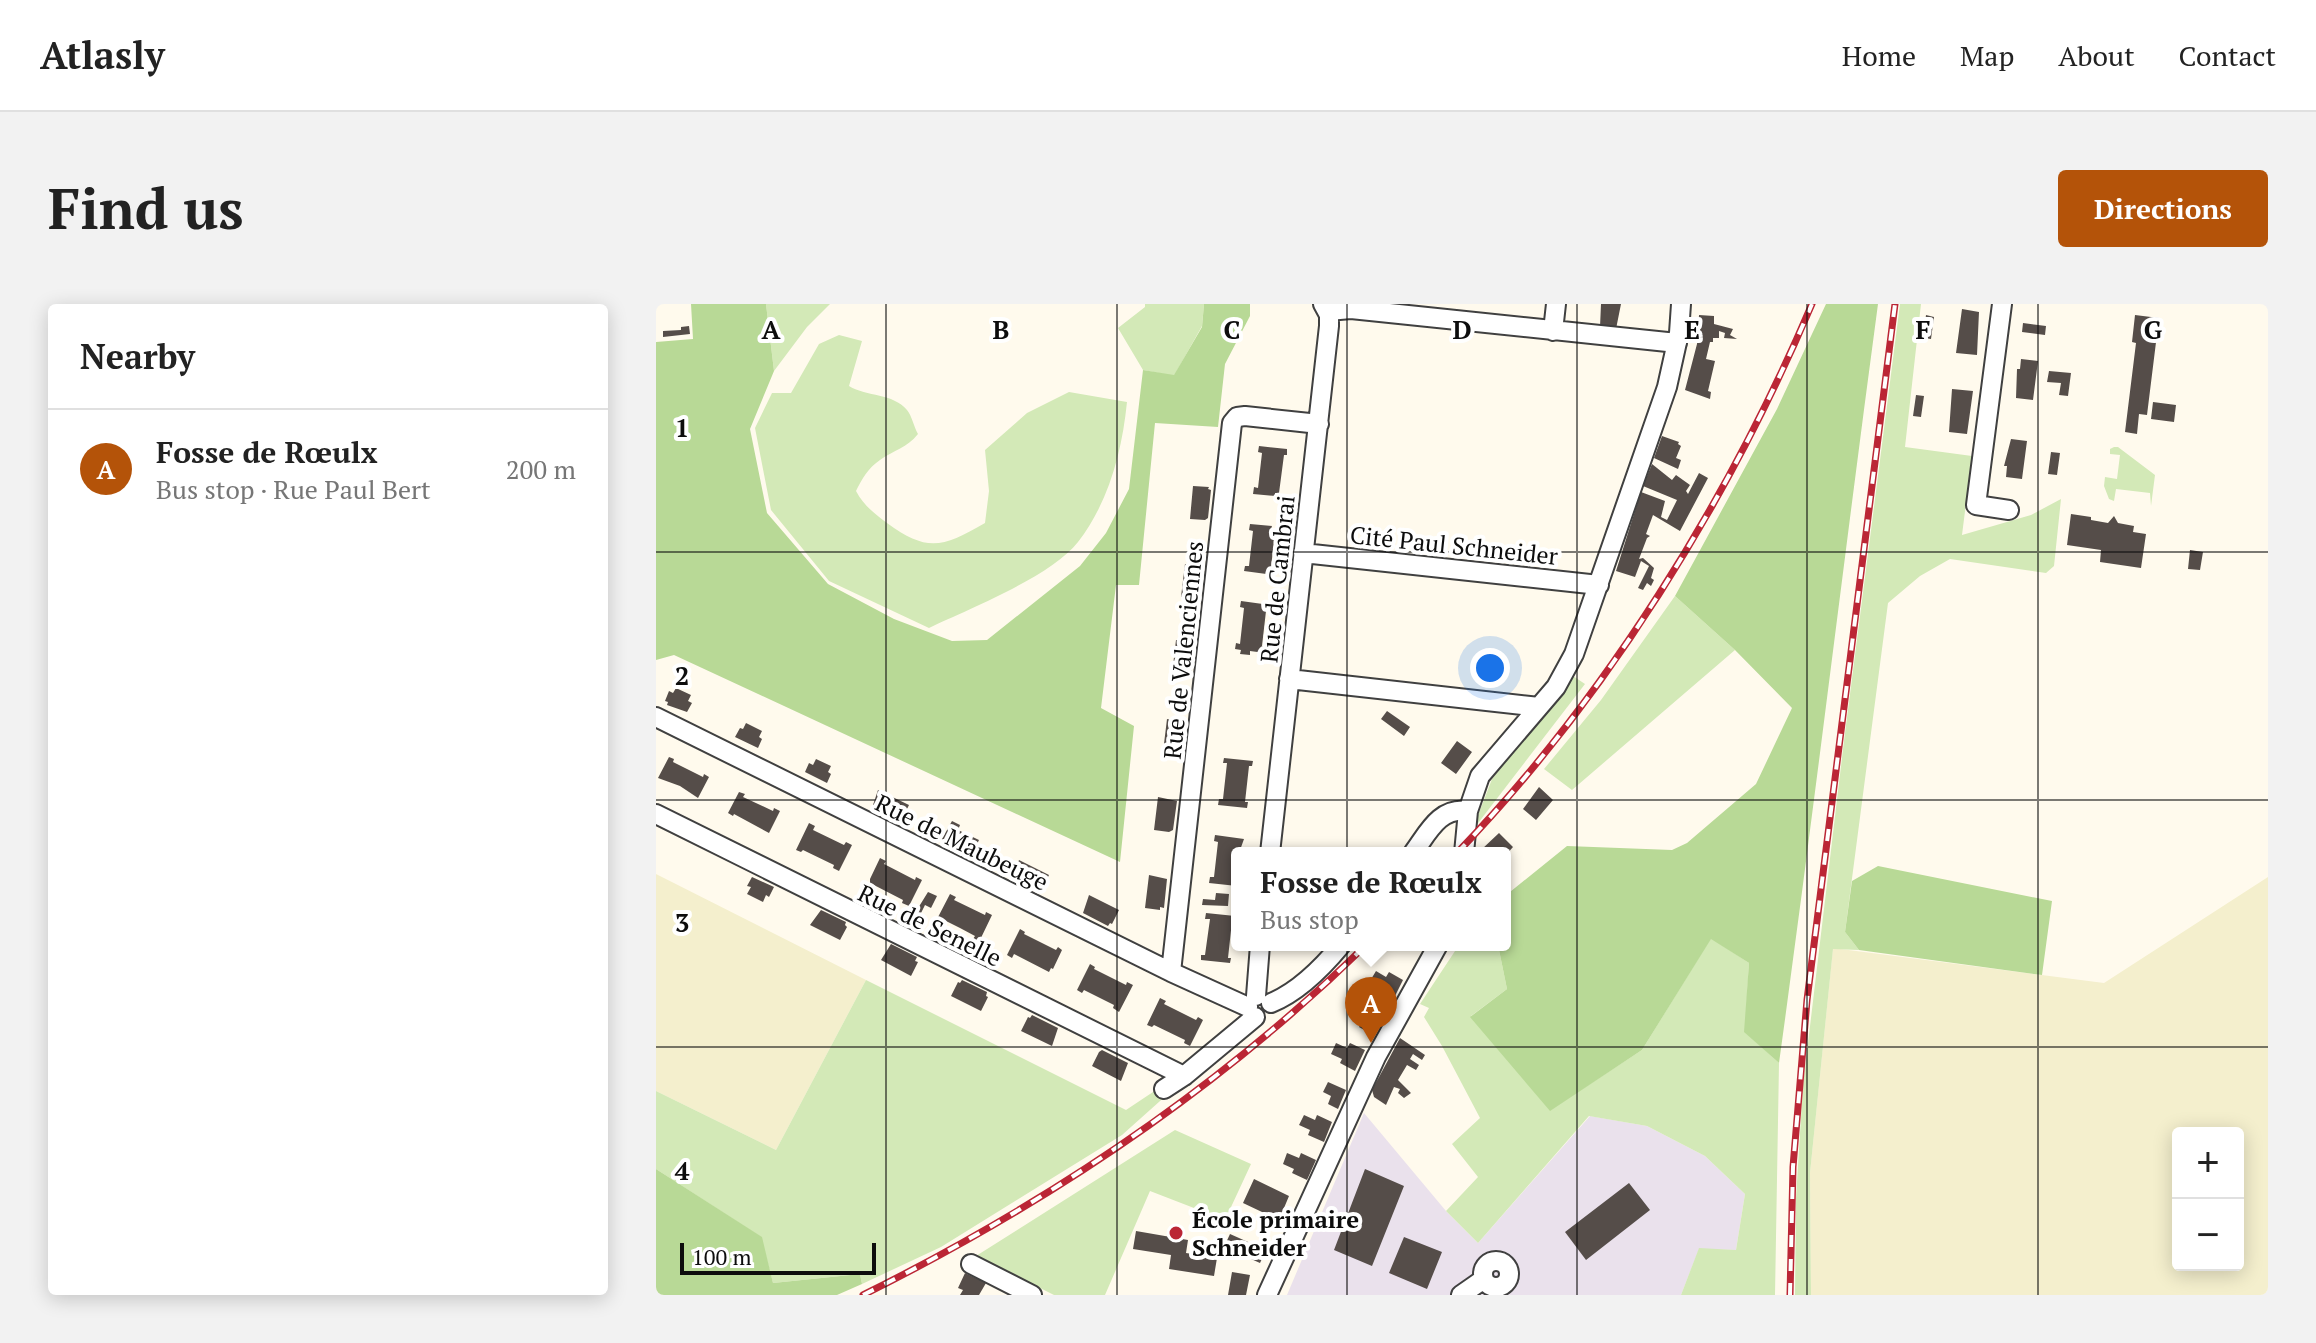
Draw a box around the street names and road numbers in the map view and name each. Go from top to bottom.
street label: Rue de Cambrai [1252,494,1302,664]
street label: Cité Paul Schneider [1348,518,1560,572]
street label: Rue de Valenciennes [1156,539,1210,761]
street label: Rue de Maubeuge [870,786,1054,898]
street label: Rue de Senelle [853,876,1007,974]

